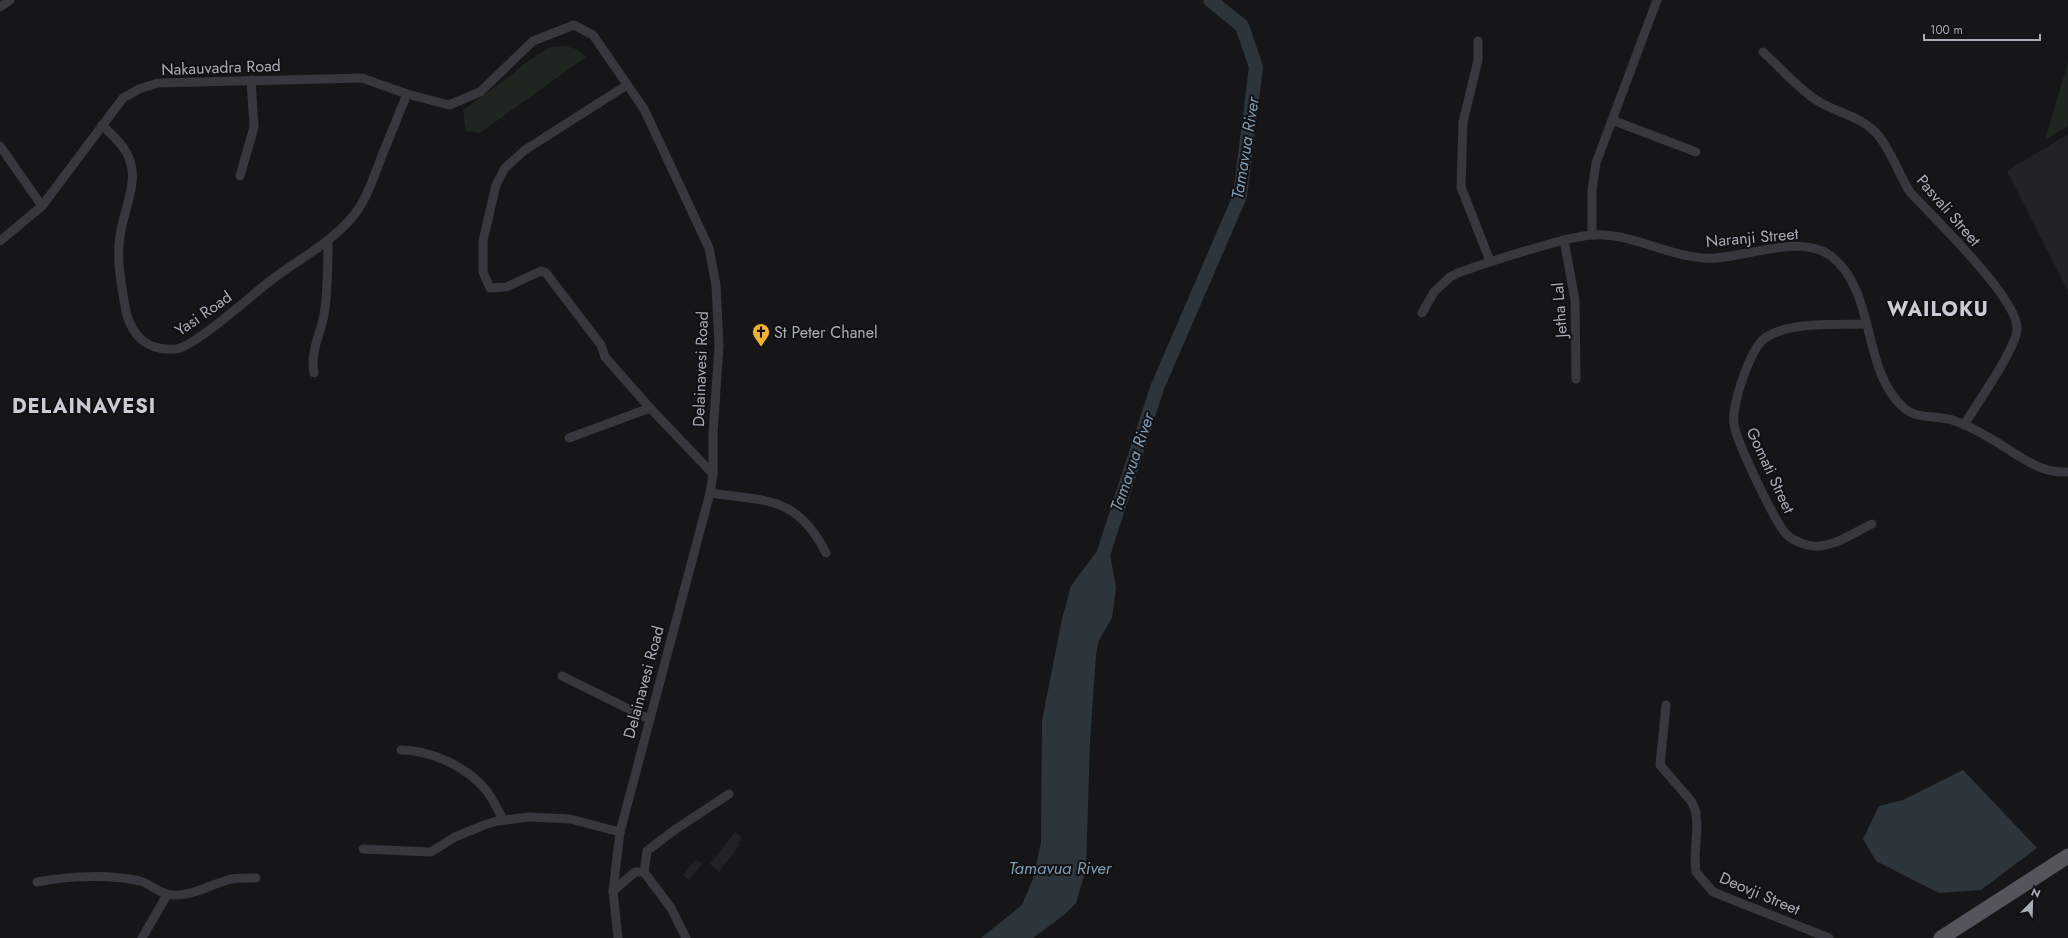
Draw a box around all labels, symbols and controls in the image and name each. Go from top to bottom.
scale bar [1924,16,2040,42]
text: 100 m [1930,21,1963,39]
street label: Nakauvadra Road [161,54,281,81]
water label: Tamavua River [1225,94,1265,201]
street label: Pasvali Street [1911,170,1986,251]
street label: Naranji Street [1705,222,1799,253]
street label: Jetha Lal [1546,282,1573,340]
street label: Yasi Road [170,285,237,341]
district label: WAILOKU [1887,295,1989,324]
street label: Delainavesi Road [687,311,714,427]
place label: St Peter Chanel [774,321,878,344]
church icon: St Peter Chanel [751,322,771,347]
district label: DELAINAVESI [12,392,156,421]
water label: Tamavua River [1104,408,1160,514]
street label: Gomati Street [1741,424,1801,517]
street label: Delainavesi Road [617,623,670,741]
water label: Tamavua River [1009,856,1113,880]
street label: Deovji Street [1716,866,1804,921]
north arrow [2012,882,2052,922]
text: N [2029,884,2043,902]

